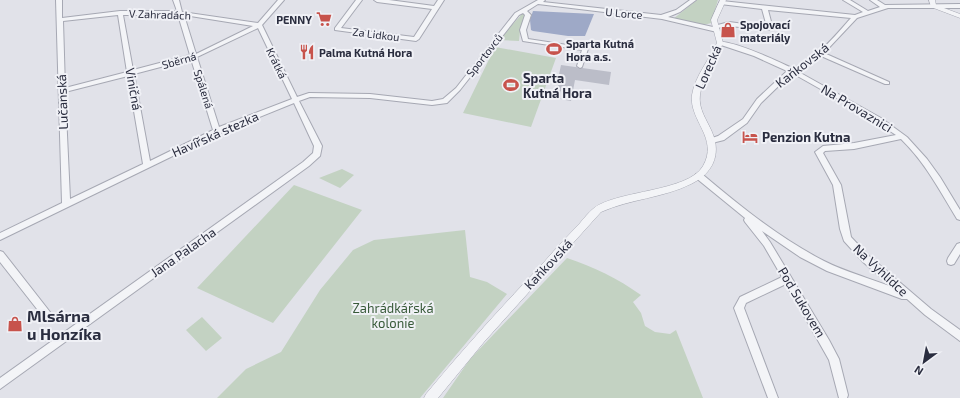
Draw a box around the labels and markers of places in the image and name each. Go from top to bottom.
supermarket icon: PENNY [315,10,333,28]
place label: PENNY [276,13,312,26]
place label: Spojovací materiály [740,18,791,45]
shop icon: Spojovací materiály [719,21,737,39]
place label: Sparta Kutná Hora a.s. [566,37,634,63]
sports icon: Sparta Kutná Hora a.s. [545,40,563,58]
restaurant icon: Palma Kutná Hora [298,43,316,61]
place label: Palma Kutná Hora [319,46,412,59]
place label: Sparta Kutná Hora [523,70,592,101]
sports icon: Sparta Kutná Hora [502,76,520,94]
hotel icon: Penzion Kutna [741,128,759,146]
place label: Penzion Kutna [762,129,850,145]
place label: Mlsárna u Honzíka [27,306,101,343]
shop icon: Mlsárna u Honzíka [6,315,24,333]

